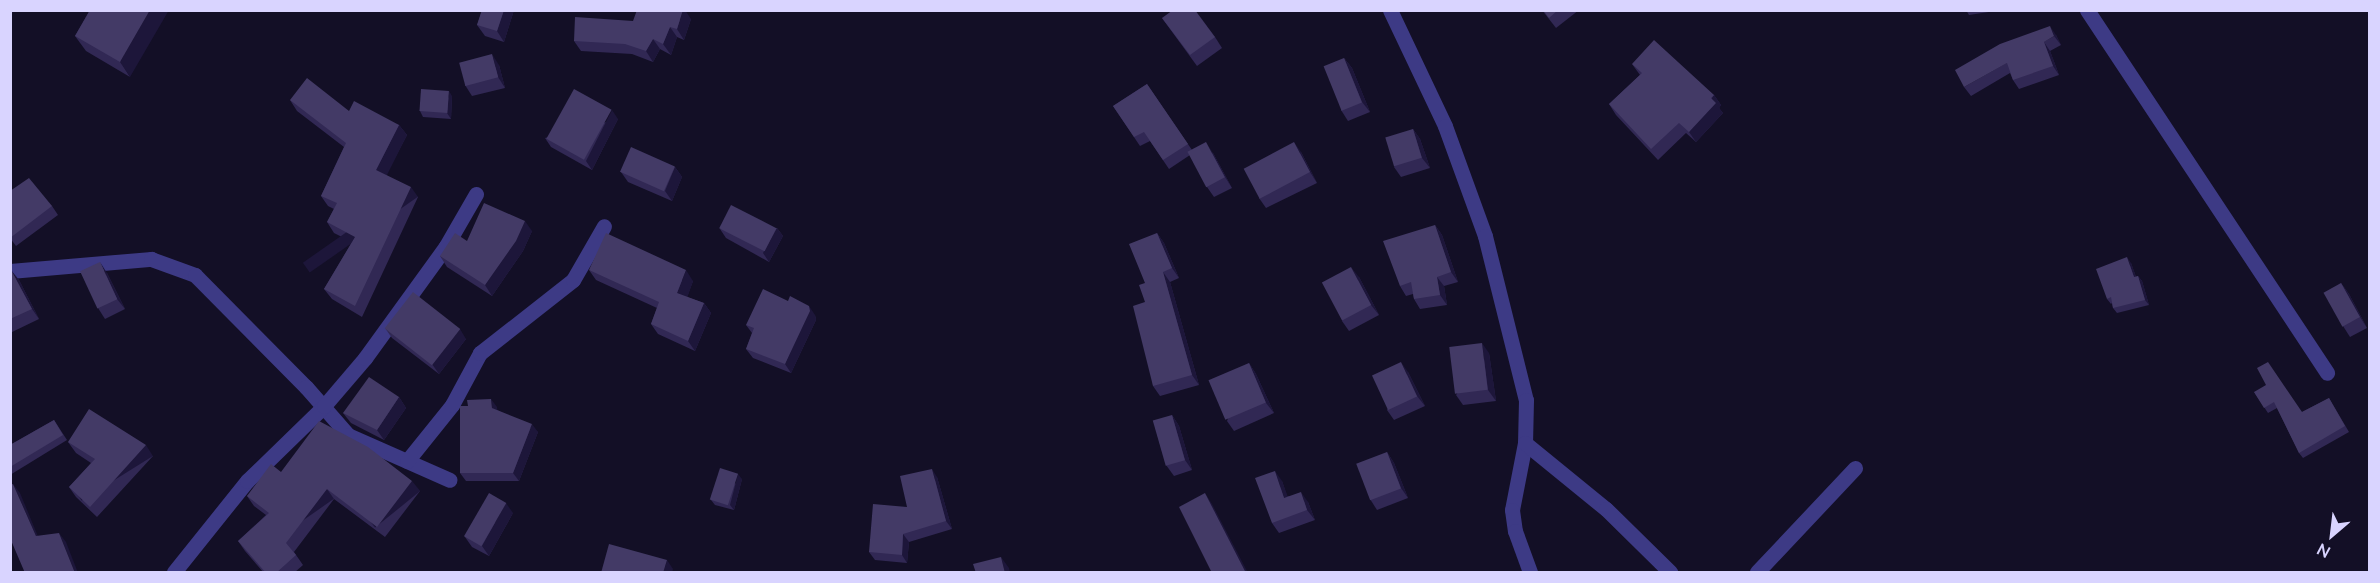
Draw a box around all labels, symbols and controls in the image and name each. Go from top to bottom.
north arrow [2302,505,2362,565]
text: N [2313,540,2333,563]

